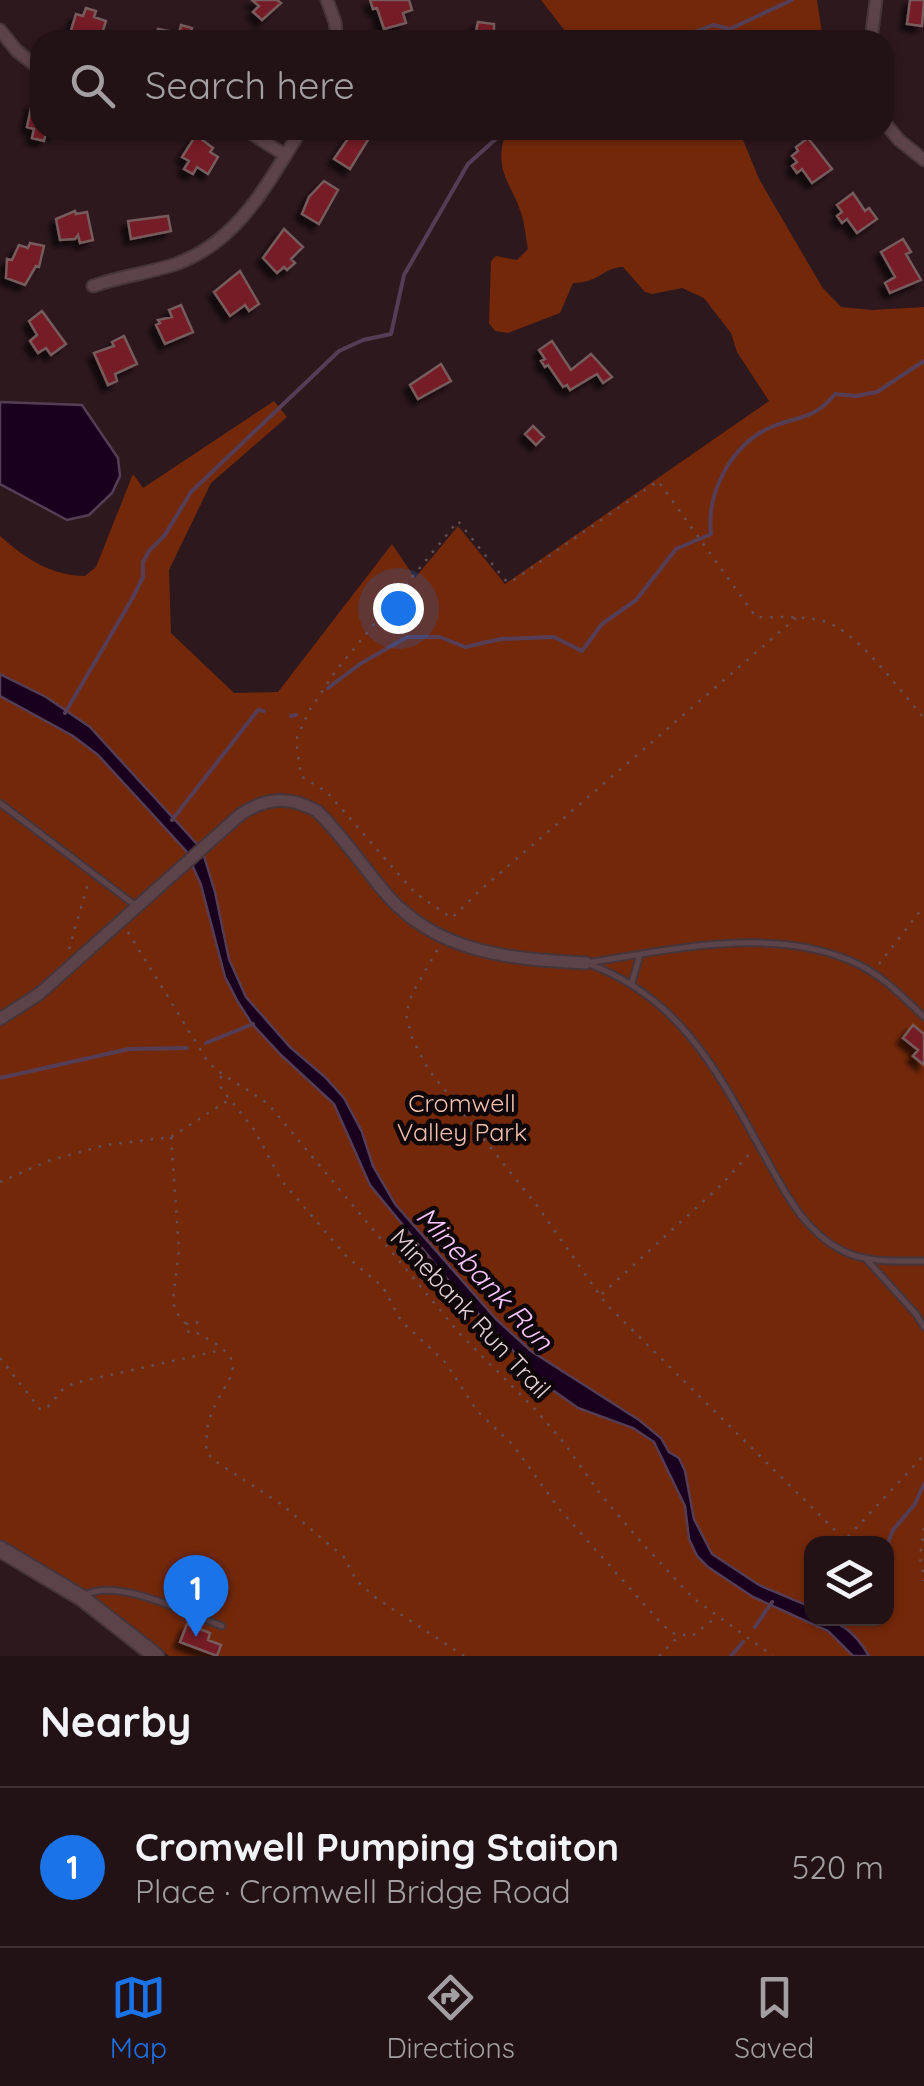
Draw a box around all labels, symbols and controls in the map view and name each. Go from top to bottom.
search box [30,30,894,140]
icon: search [65,58,120,113]
text: Search here [145,61,355,109]
your location [373,583,424,634]
park label: Cromwell Valley Park [397,1087,527,1147]
water label: Minebank Run [409,1199,561,1358]
street label: Minebank Run Trail [384,1222,558,1404]
map controls [804,1536,894,1626]
button: layers [804,1536,894,1626]
pin: 1 [164,1554,228,1637]
text: Nearby [40,1695,191,1748]
text: Cromwell Pumping Staiton [135,1823,619,1871]
text: 1 [66,1847,79,1887]
text: 520 m [792,1847,884,1887]
text: Place · Cromwell Bridge Road [135,1871,571,1911]
tab: Map [110,1970,167,2065]
tab: Directions [386,1970,515,2065]
tab: Saved [734,1970,814,2065]

